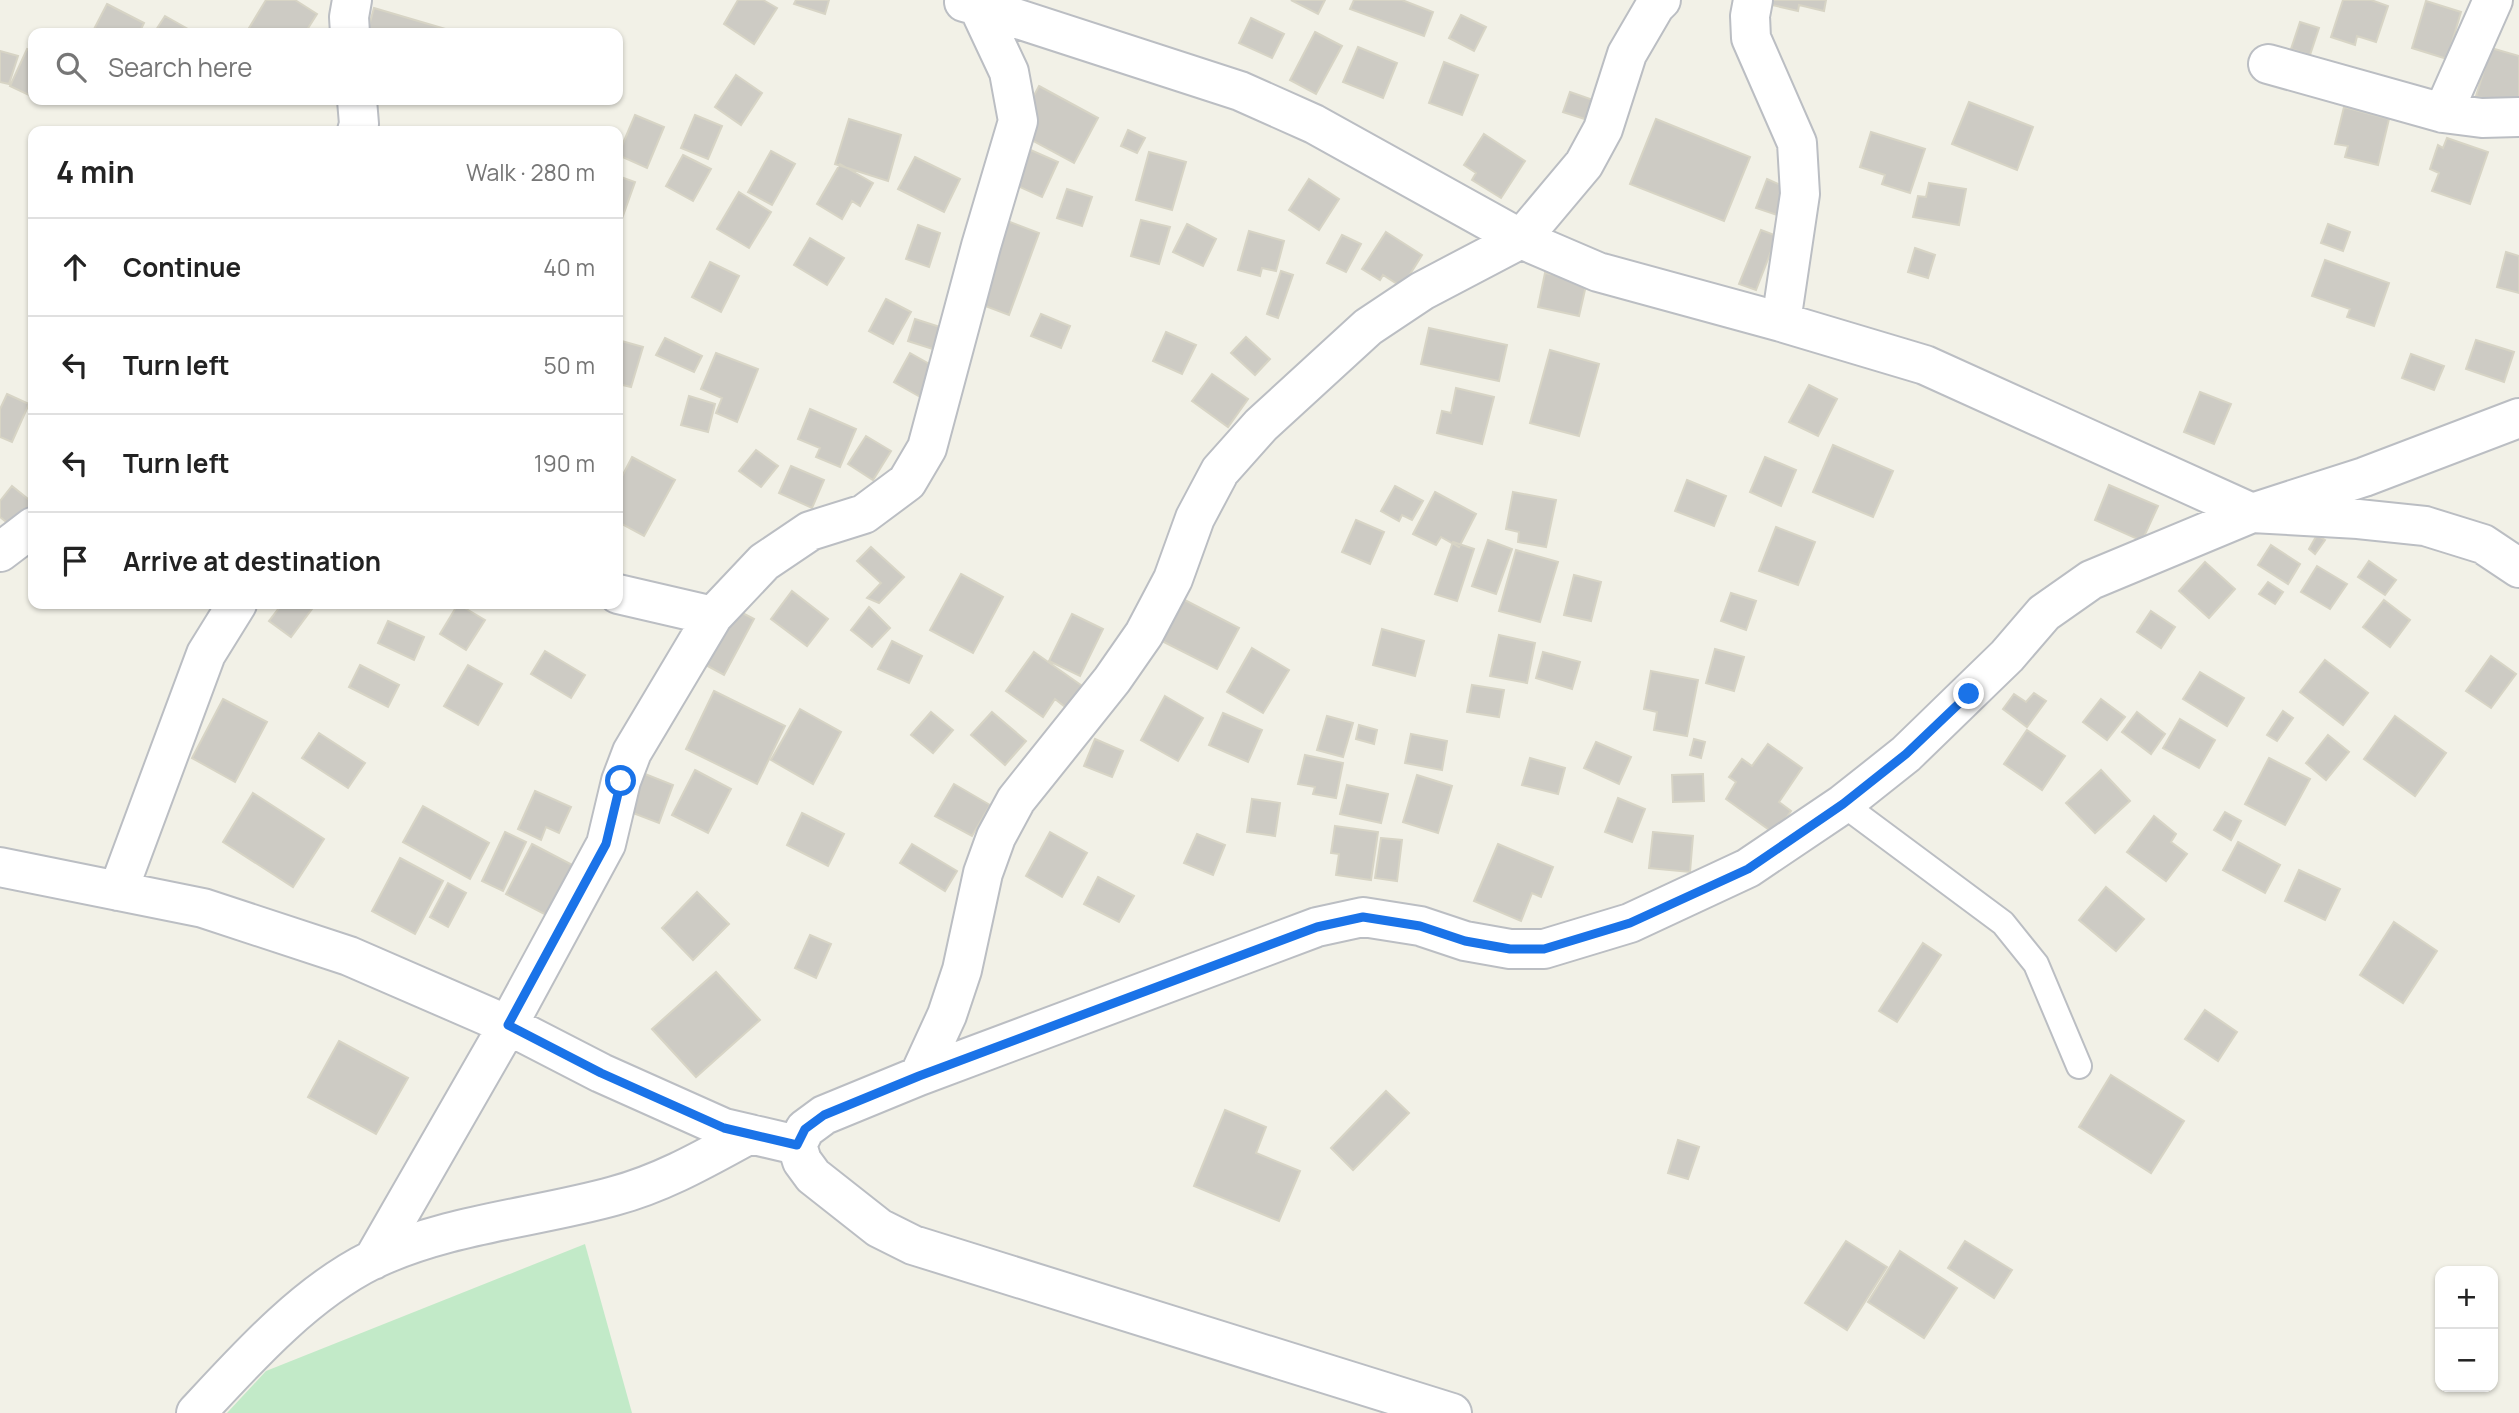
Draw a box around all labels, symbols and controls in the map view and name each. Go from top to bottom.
search box [28,28,623,105]
icon: search [52,48,90,86]
text: Search here [108,49,253,85]
text: 4 min [56,151,134,192]
text: Walk · 280 m [466,156,595,188]
icon: ahead [56,248,94,286]
text: Continue [123,249,241,285]
text: 40 m [543,251,595,283]
icon: left [56,346,94,384]
text: Turn left [123,347,230,383]
text: 50 m [544,349,595,381]
icon: left [56,444,94,482]
text: Turn left [123,445,230,481]
text: 190 m [534,447,595,479]
icon: arrive [56,542,94,580]
text: Arrive at destination [123,543,381,579]
route end [1953,678,1984,709]
route start [605,765,636,796]
map controls [2435,1266,2498,1392]
button: + [2435,1266,2498,1329]
button: − [2435,1329,2498,1392]

